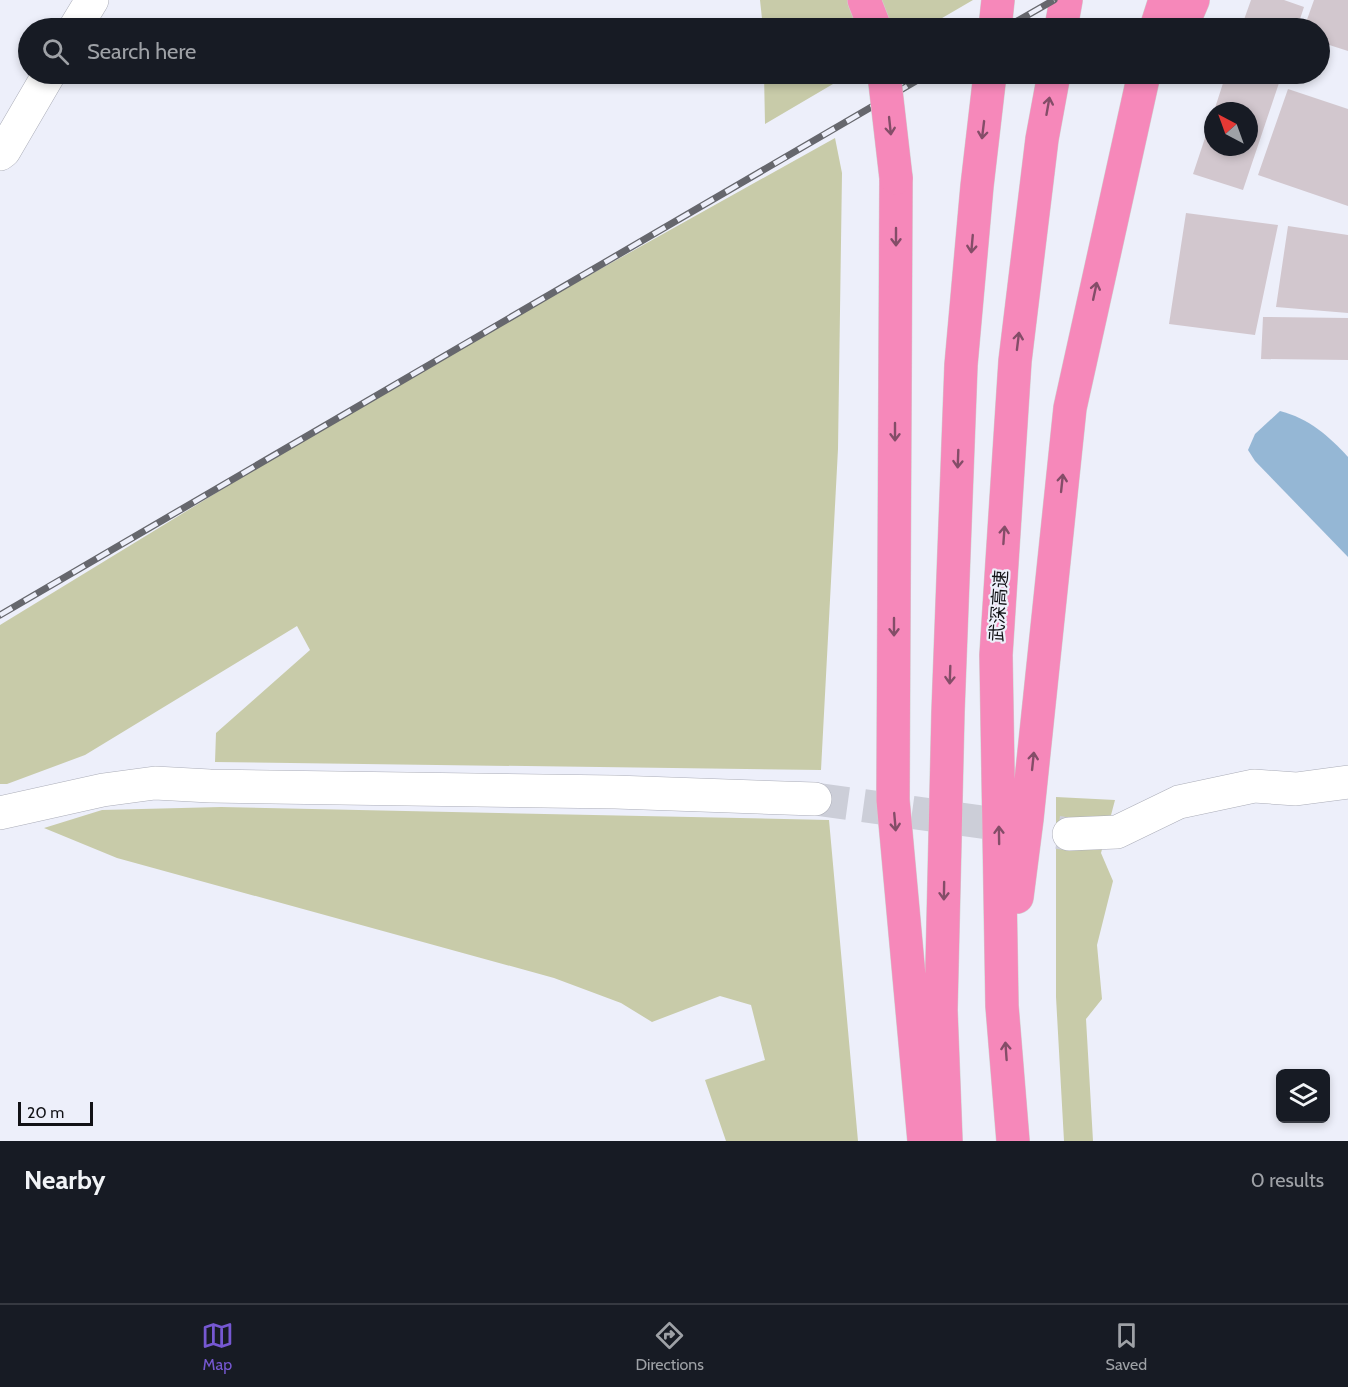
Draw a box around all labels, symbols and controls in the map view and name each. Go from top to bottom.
search box [18,18,1330,84]
icon: search [39,35,72,68]
text: Search here [87,38,196,65]
one-way arrow [1043,97,1054,116]
north arrow [1204,102,1258,156]
one-way arrow [885,116,896,135]
one-way arrow [977,119,988,139]
one-way arrow [890,226,902,246]
one-way arrow [966,233,977,253]
one-way arrow [1090,282,1101,302]
one-way arrow [1012,331,1023,351]
one-way arrow [889,421,901,441]
one-way arrow [952,449,963,469]
one-way arrow [1057,474,1068,494]
one-way arrow [998,526,1009,546]
street label: 武深高速 [986,569,1012,643]
one-way arrow [888,616,900,636]
one-way arrow [944,665,955,685]
one-way arrow [1028,751,1039,771]
one-way arrow [890,811,901,831]
one-way arrow [993,825,1005,845]
one-way arrow [938,881,950,901]
one-way arrow [1000,1041,1011,1061]
map controls [1276,1069,1330,1123]
button: layers [1276,1069,1330,1123]
scale bar [18,1099,93,1126]
text: 20 m [27,1103,64,1122]
text: Nearby [24,1164,105,1196]
text: 0 results [1251,1168,1324,1192]
tab: Map [201,1319,234,1374]
tab: Directions [636,1319,704,1374]
tab: Saved [1106,1319,1147,1374]

